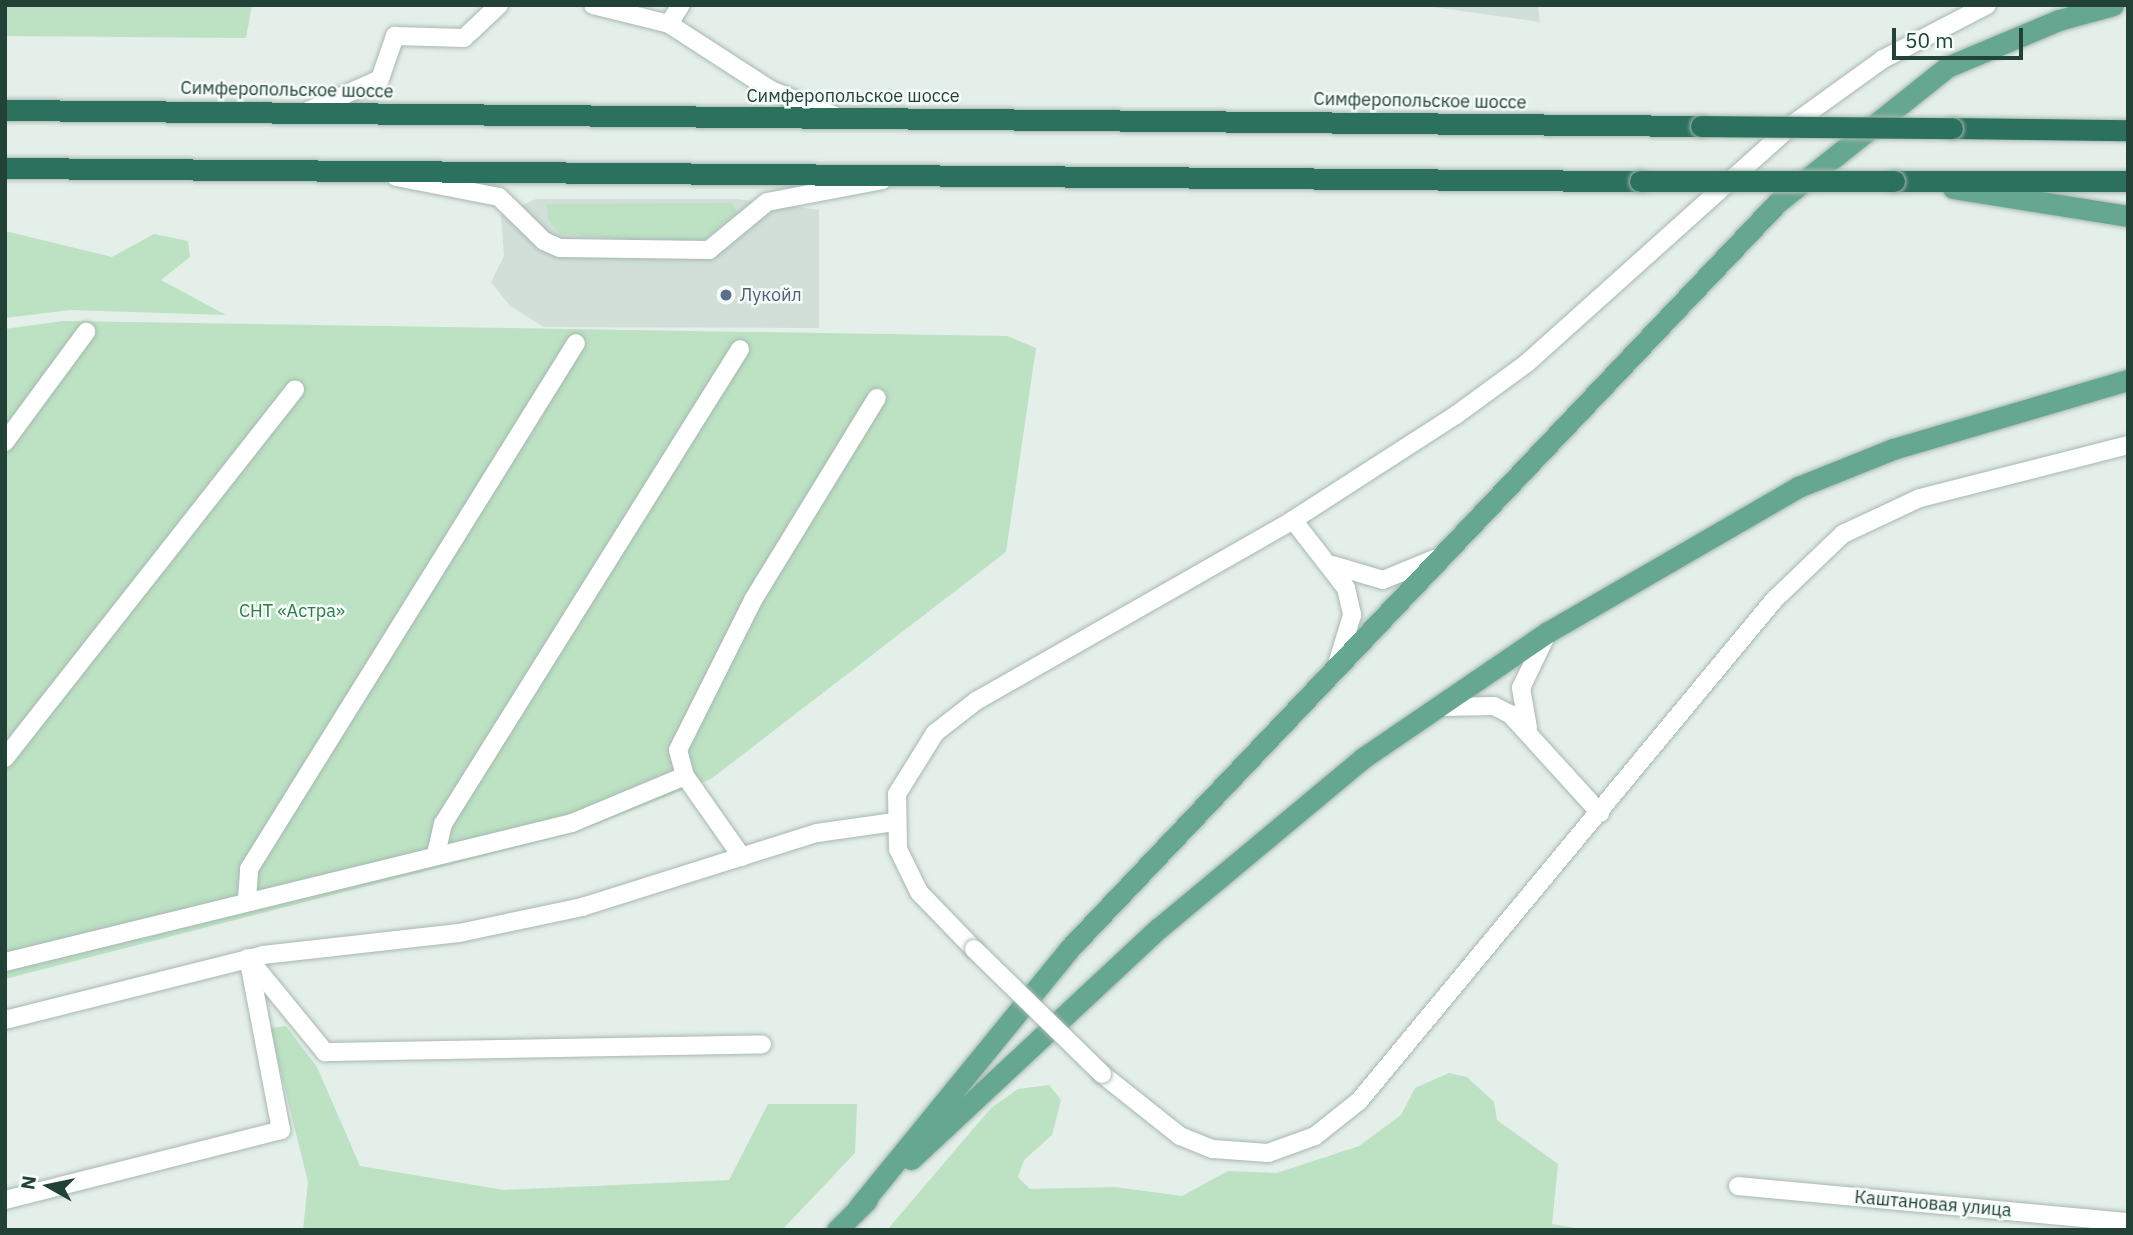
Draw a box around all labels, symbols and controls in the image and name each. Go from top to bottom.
scale bar [1895,14,2026,58]
text: 50 m [1905,26,1954,54]
street label: Симферопольское шоссе [180,77,394,103]
street label: Симферопольское шоссе [746,85,960,107]
street label: Симферопольское шоссе [1313,88,1527,114]
place label: Лукойл [740,284,802,306]
marker: Лукойл [718,287,734,303]
park label: СНТ «Астра» [239,600,345,622]
north arrow [14,1151,84,1221]
text: N [15,1174,41,1191]
street label: Каштановая улица [1854,1186,2012,1222]

